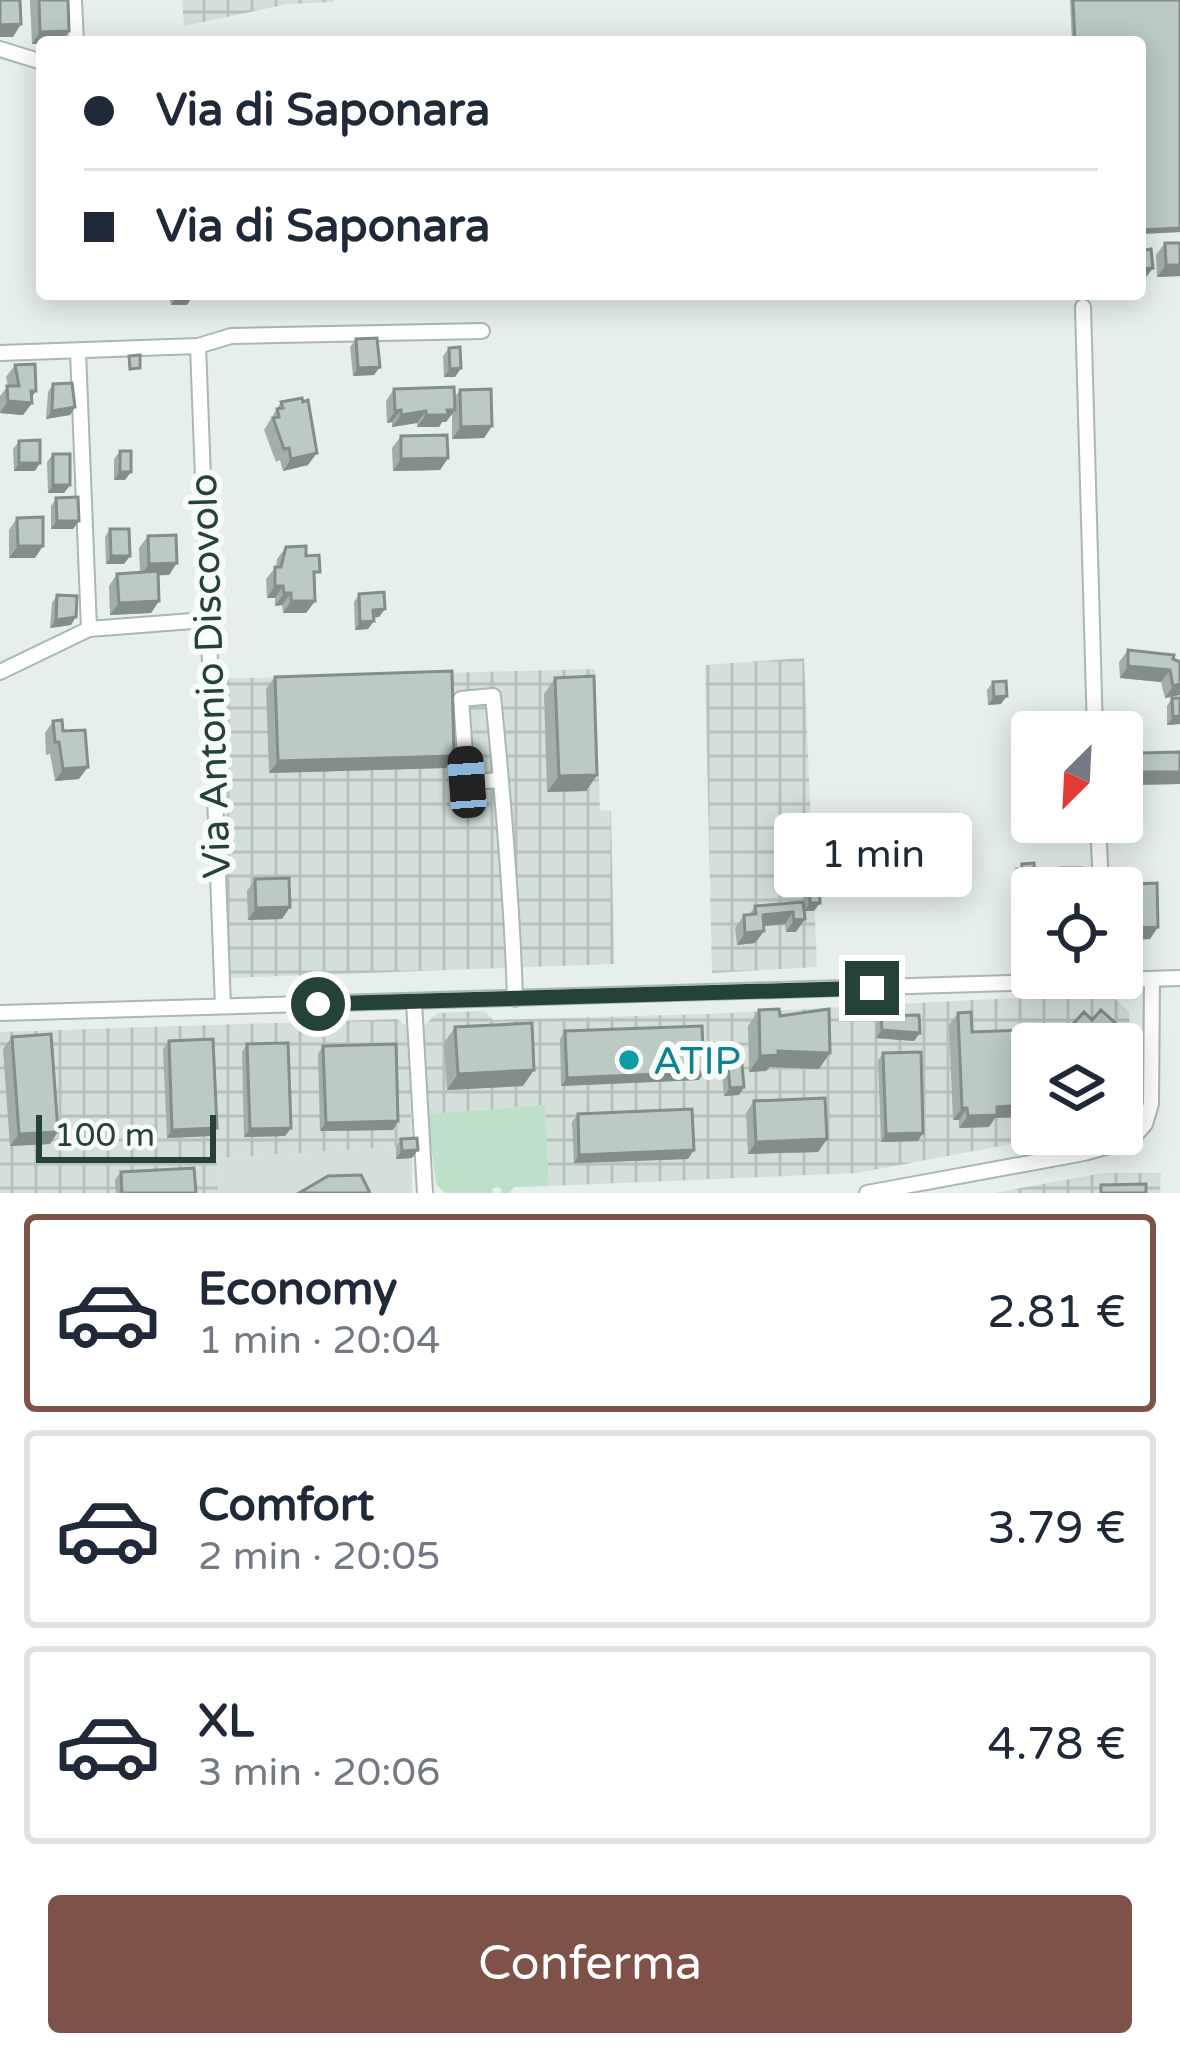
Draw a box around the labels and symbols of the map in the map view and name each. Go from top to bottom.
street label: Via Antonio Discovolo [180,473,241,879]
north arrow [1011,711,1143,843]
car [447,745,487,819]
callout: 1 min [773,814,971,898]
route end [845,961,899,1015]
route start [291,977,345,1031]
place label: ATIP [653,1038,741,1085]
marker: ATIP [616,1047,642,1073]
scale bar [36,1109,216,1162]

